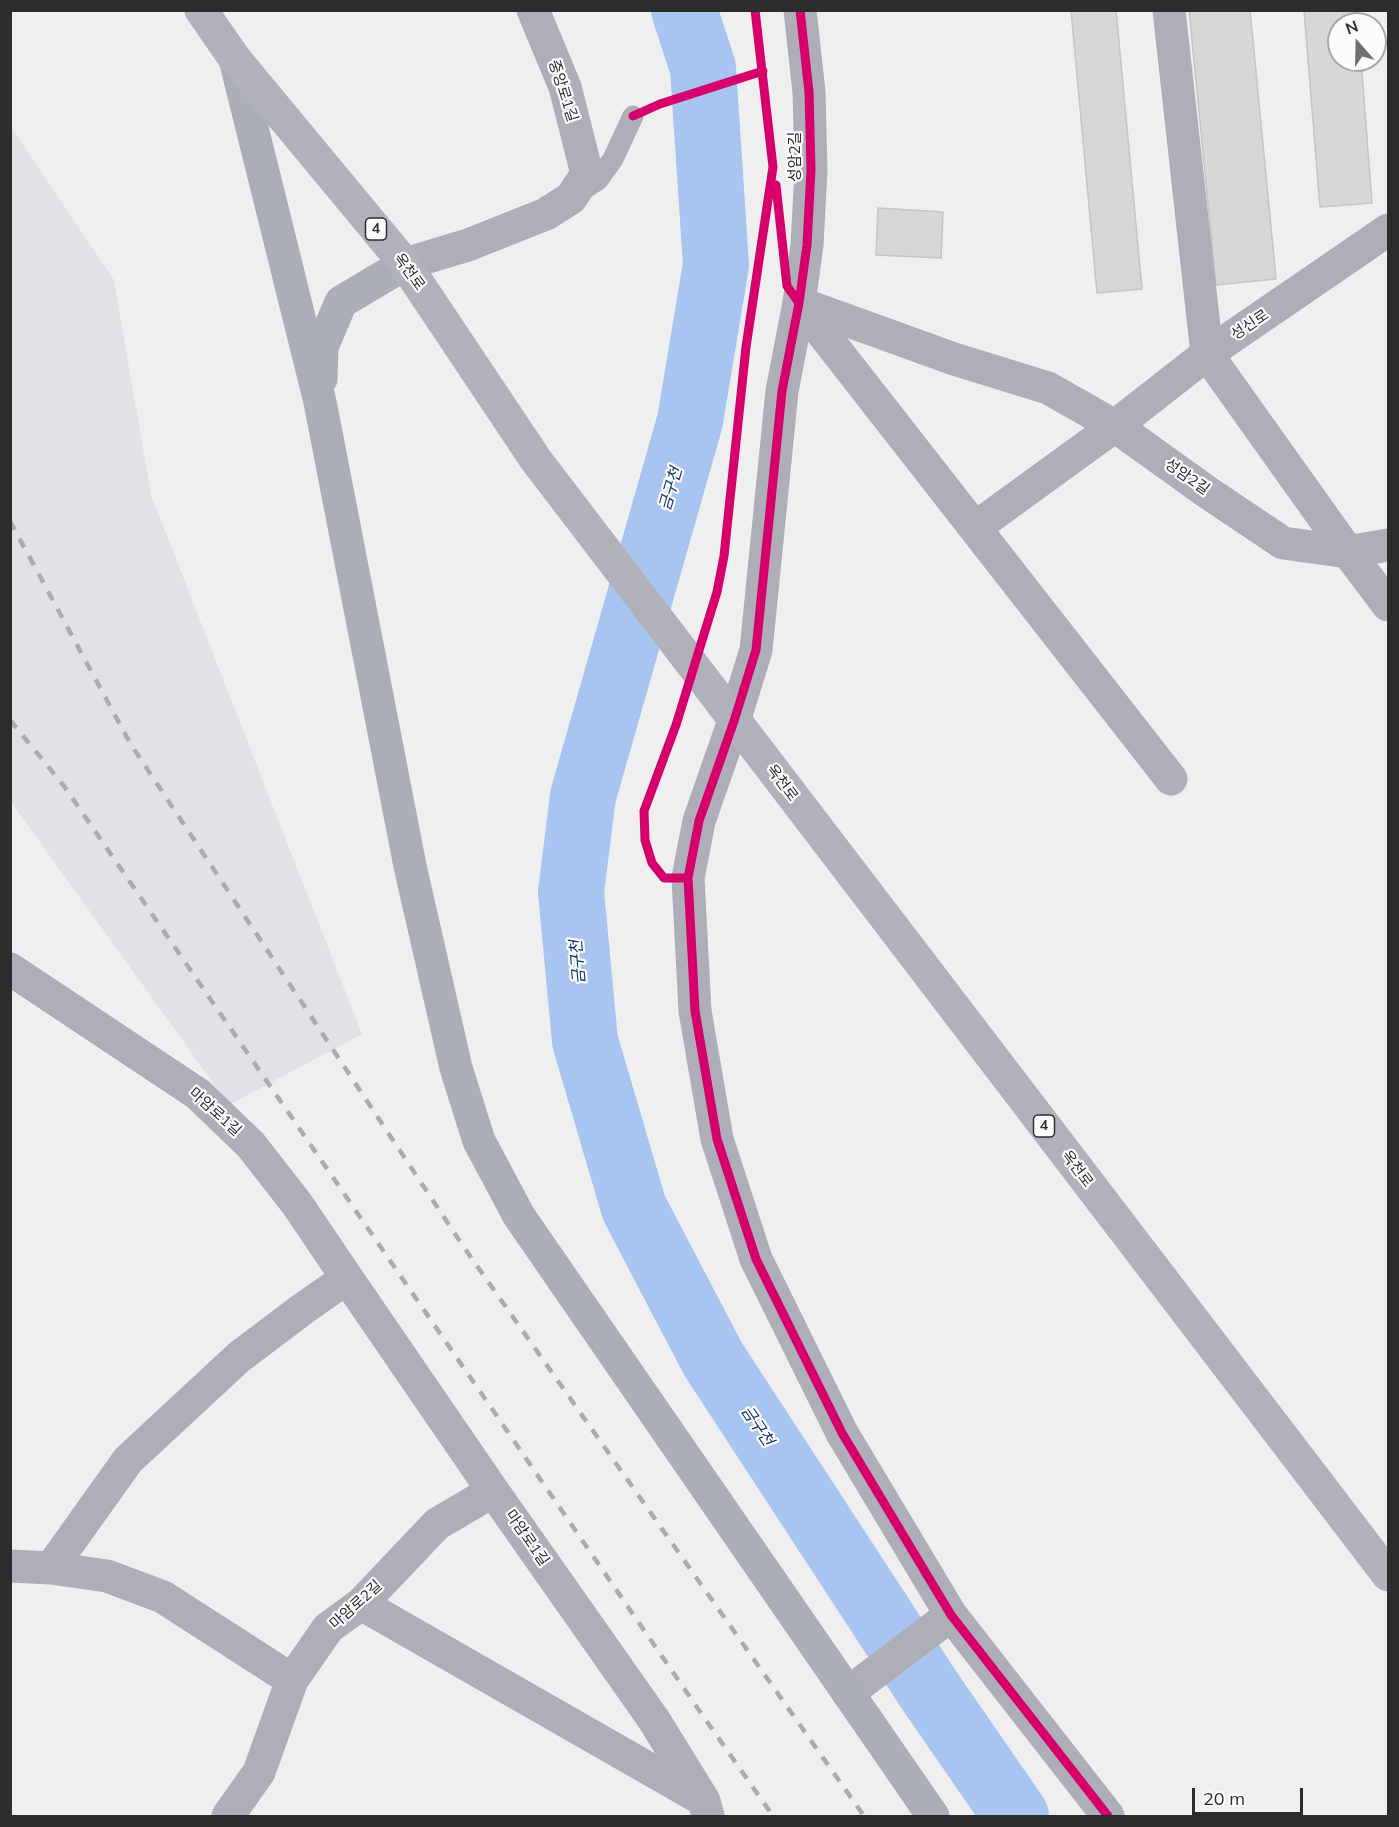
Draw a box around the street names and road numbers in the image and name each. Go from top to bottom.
street label: 중앙로1길 [545,58,581,124]
street label: 성암2길 [786,132,804,182]
road number: 4 [366,218,386,240]
street label: 옥천로 [390,250,428,294]
street label: 성신로 [1228,306,1272,344]
street label: 성암2길 [1161,455,1213,499]
street label: 옥천로 [762,761,802,805]
street label: 마암로1길 [185,1084,245,1140]
road number: 4 [1034,1115,1054,1137]
street label: 옥천로 [1057,1147,1097,1191]
street label: 마암로1길 [501,1507,553,1569]
street label: 마암로2길 [326,1577,386,1633]

